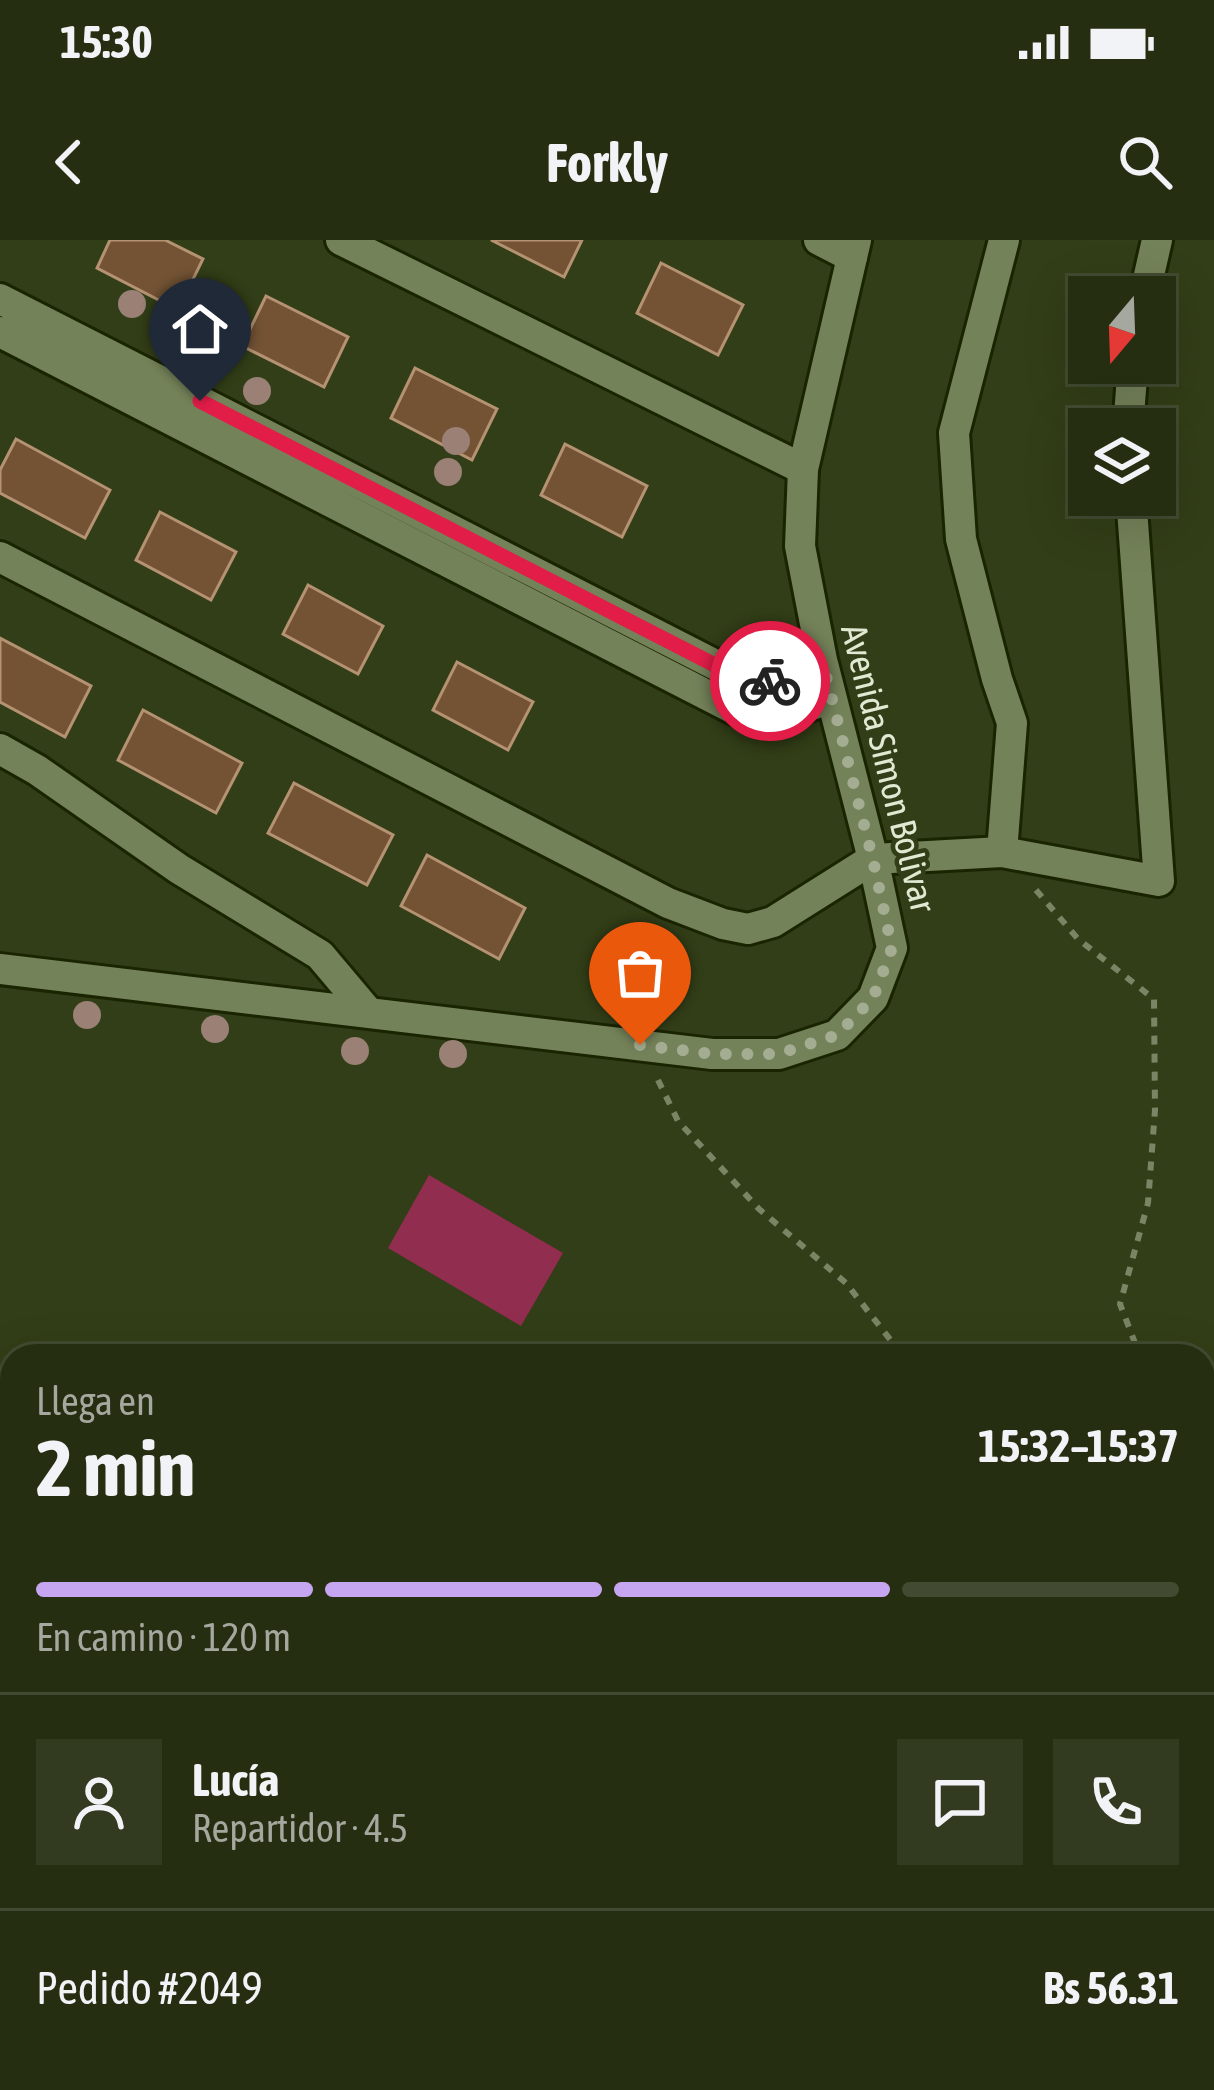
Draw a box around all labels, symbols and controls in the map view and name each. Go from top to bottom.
text: 15:30 [60,16,153,68]
icon: back [36,129,102,195]
icon: search [1112,129,1178,195]
text: Forkly [546,132,668,193]
north arrow [1068,276,1176,384]
map controls [1068,276,1176,516]
pin [149,278,251,401]
icon: home [167,296,233,362]
button: layers [1068,408,1176,516]
street label: Avenida Simon Bolivar [833,620,945,918]
courier [710,621,830,741]
icon: bike [737,648,803,714]
pin [589,922,691,1045]
icon: bag [607,940,673,1006]
text: Llega en [36,1379,155,1423]
text: 15:32–15:37 [978,1420,1179,1472]
text: 2 min [36,1423,195,1513]
text: En camino · 120 m [36,1615,291,1659]
button: person [36,1739,162,1865]
button: chat [897,1739,1023,1865]
button: phone [1053,1739,1179,1865]
text: Lucía [192,1754,279,1806]
text: Repartidor · 4.5 [192,1806,408,1850]
text: Pedido #2049 [36,1962,263,2014]
text: Bs 56.31 [1043,1962,1179,2014]

